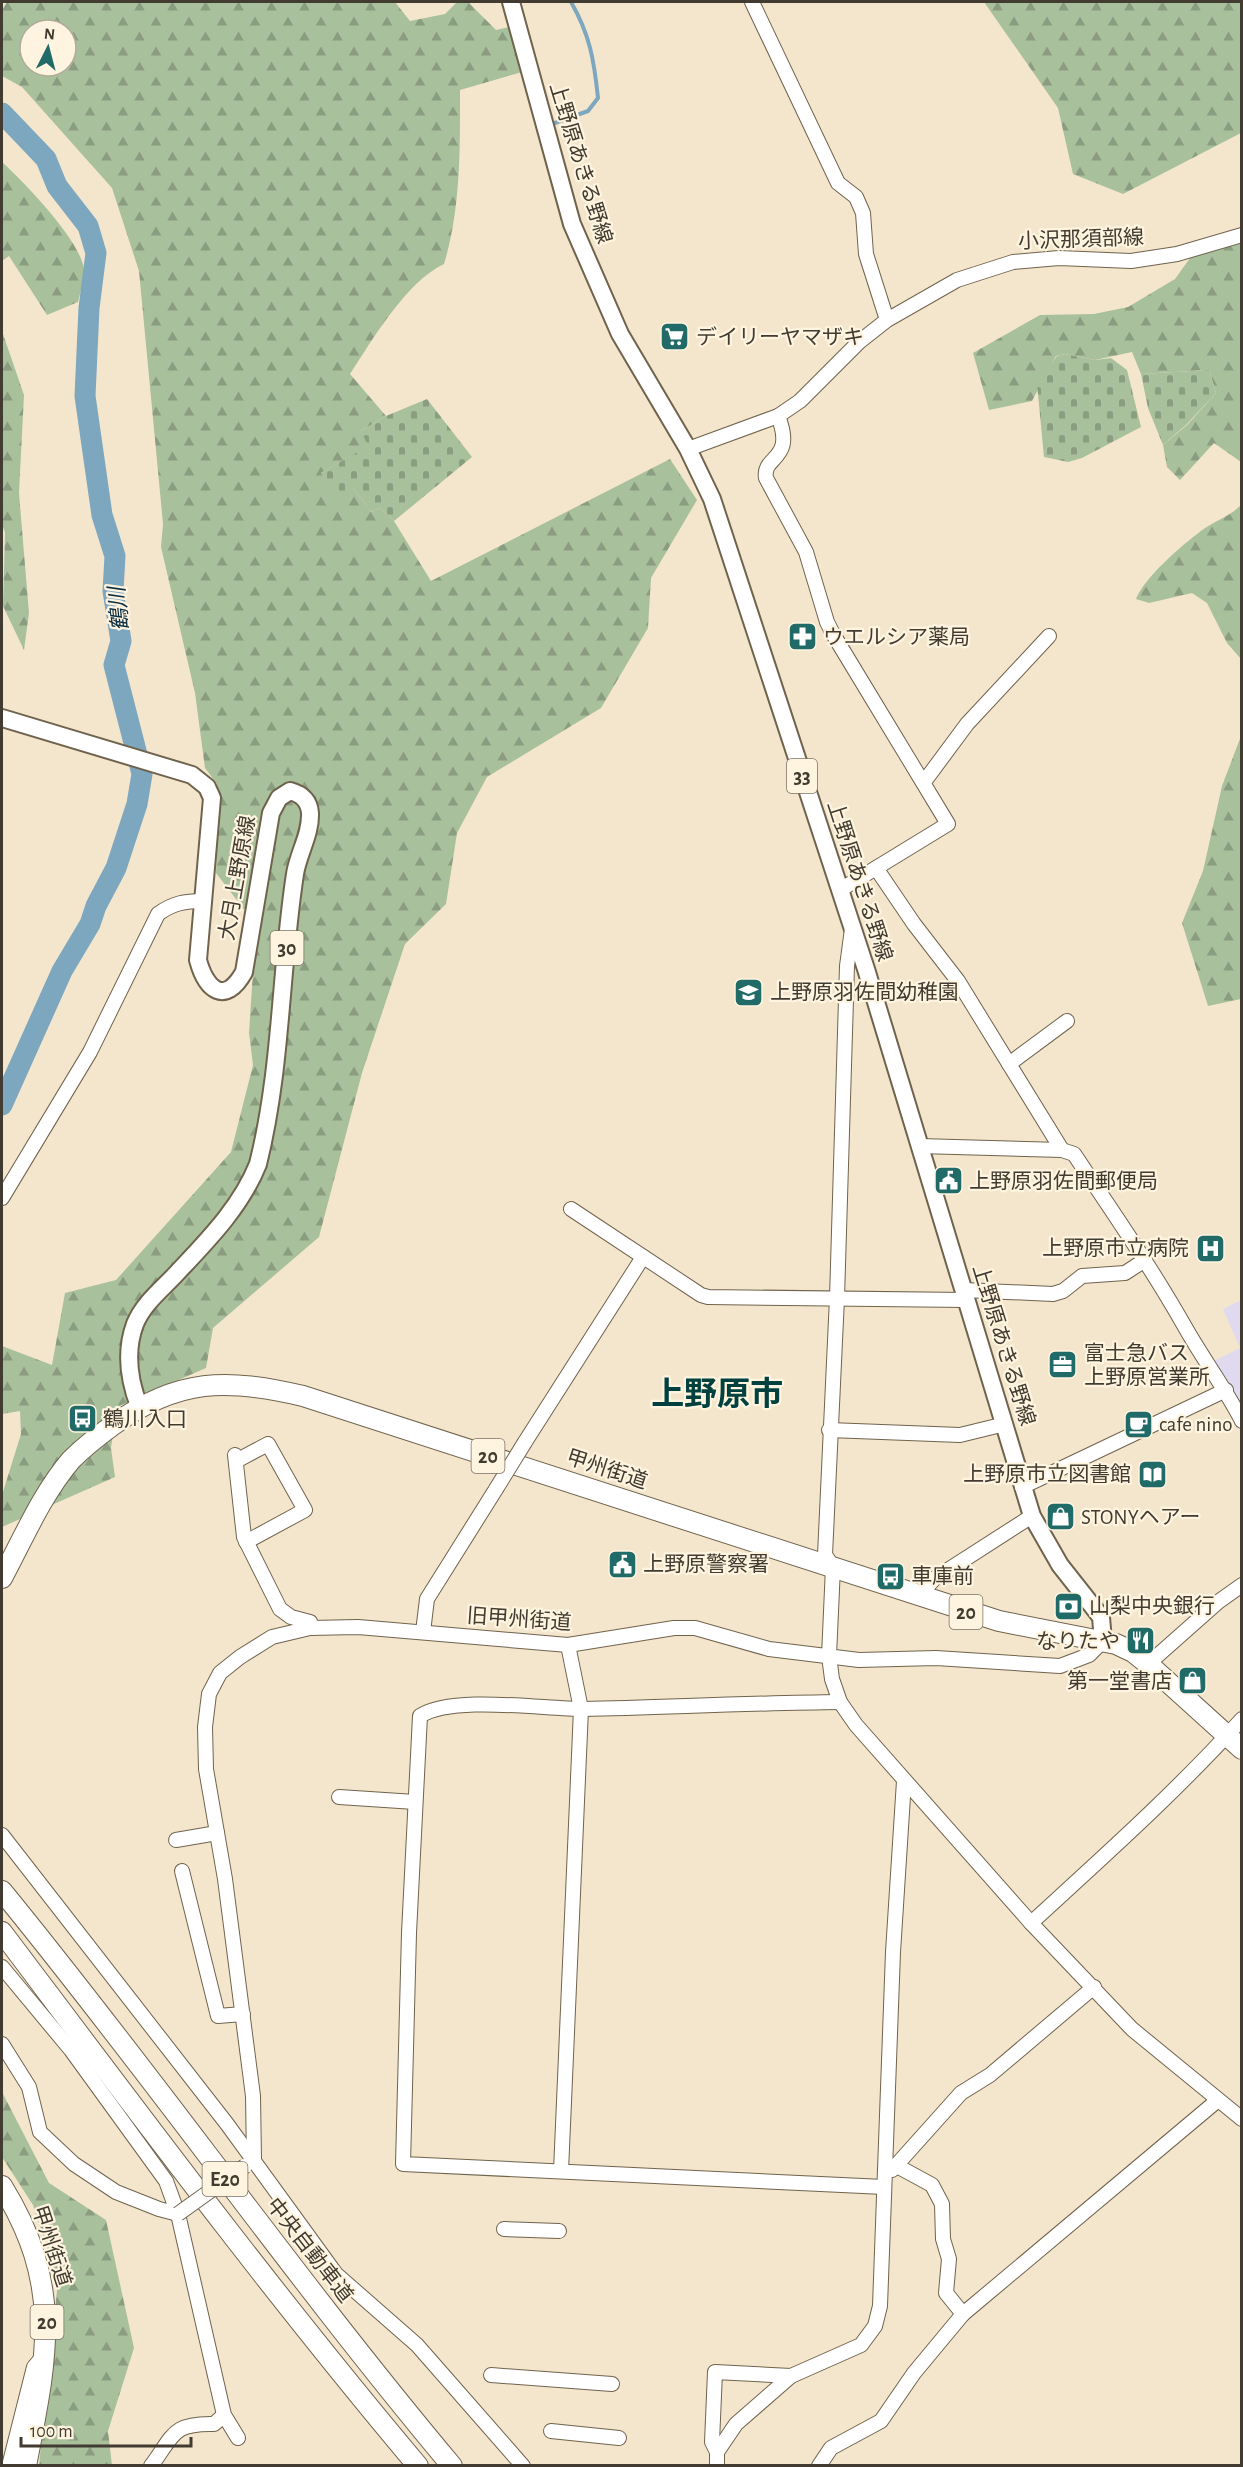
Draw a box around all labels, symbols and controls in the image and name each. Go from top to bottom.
north arrow [18,18,78,78]
text: N [43,26,56,43]
street label: 上野原あきる野線 [546,80,616,246]
street label: 小沢那須部線 [1018,226,1144,252]
supermarket icon: デイリーヤマザキ [659,321,691,353]
place label: デイリーヤマザキ [696,326,864,348]
water label: 鶴川 [105,584,132,632]
pharmacy icon: ウエルシア薬局 [786,621,818,653]
place label: ウエルシア薬局 [823,626,970,648]
road number: 33 [787,759,817,793]
street label: 上野原あきる野線 [824,798,896,964]
street label: 大月上野原線 [215,814,259,942]
road number: 30 [270,931,304,965]
school or university icon: 上野原羽佐間幼稚園 [733,976,765,1008]
place label: 上野原羽佐間幼稚園 [770,981,959,1003]
public building icon: 上野原羽佐間郵便局 [932,1165,964,1197]
place label: 上野原羽佐間郵便局 [969,1170,1158,1192]
hospital icon: 上野原市立病院 [1194,1232,1226,1264]
place label: 上野原市立病院 [1042,1237,1189,1259]
street label: 上野原あきる野線 [969,1262,1039,1428]
place label: 富士急バス 上野原営業所 [1084,1342,1210,1388]
office icon: 富士急バス 上野原営業所 [1047,1349,1079,1381]
district label: 上野原市 [651,1376,783,1412]
bus stop icon: 鶴川入口 [66,1403,98,1435]
place label: 鶴川入口 [103,1408,187,1430]
cafe icon: cafe nino [1122,1408,1154,1440]
place label: cafe nino [1159,1414,1233,1435]
road number: 20 [472,1439,504,1473]
street label: 甲州街道 [564,1446,650,1492]
library icon: 上野原市立図書館 [1136,1458,1168,1490]
place label: 上野原市立図書館 [963,1463,1131,1485]
shop icon: STONYヘアー [1044,1501,1076,1533]
place label: STONYヘアー [1081,1507,1201,1528]
public building icon: 上野原警察署 [606,1548,638,1580]
place label: 上野原警察署 [643,1553,769,1575]
bus stop icon: 車庫前 [874,1560,906,1592]
place label: 車庫前 [911,1565,974,1587]
bank icon: 山梨中央銀行 [1052,1590,1084,1622]
road number: 20 [950,1595,982,1629]
place label: 山梨中央銀行 [1089,1595,1215,1617]
street label: 旧甲州街道 [466,1604,572,1634]
restaurant icon: なりたや [1125,1625,1157,1657]
place label: なりたや [1036,1631,1120,1652]
shop icon: 第一堂書店 [1177,1665,1209,1697]
place label: 第一堂書店 [1067,1670,1172,1692]
road number: E20 [202,2162,248,2196]
street label: 中央自動車道 [263,2194,357,2306]
street label: 甲州街道 [29,2203,75,2289]
road number: 20 [30,2305,63,2339]
scale bar [21,2410,190,2448]
text: 100 m [30,2423,73,2441]

